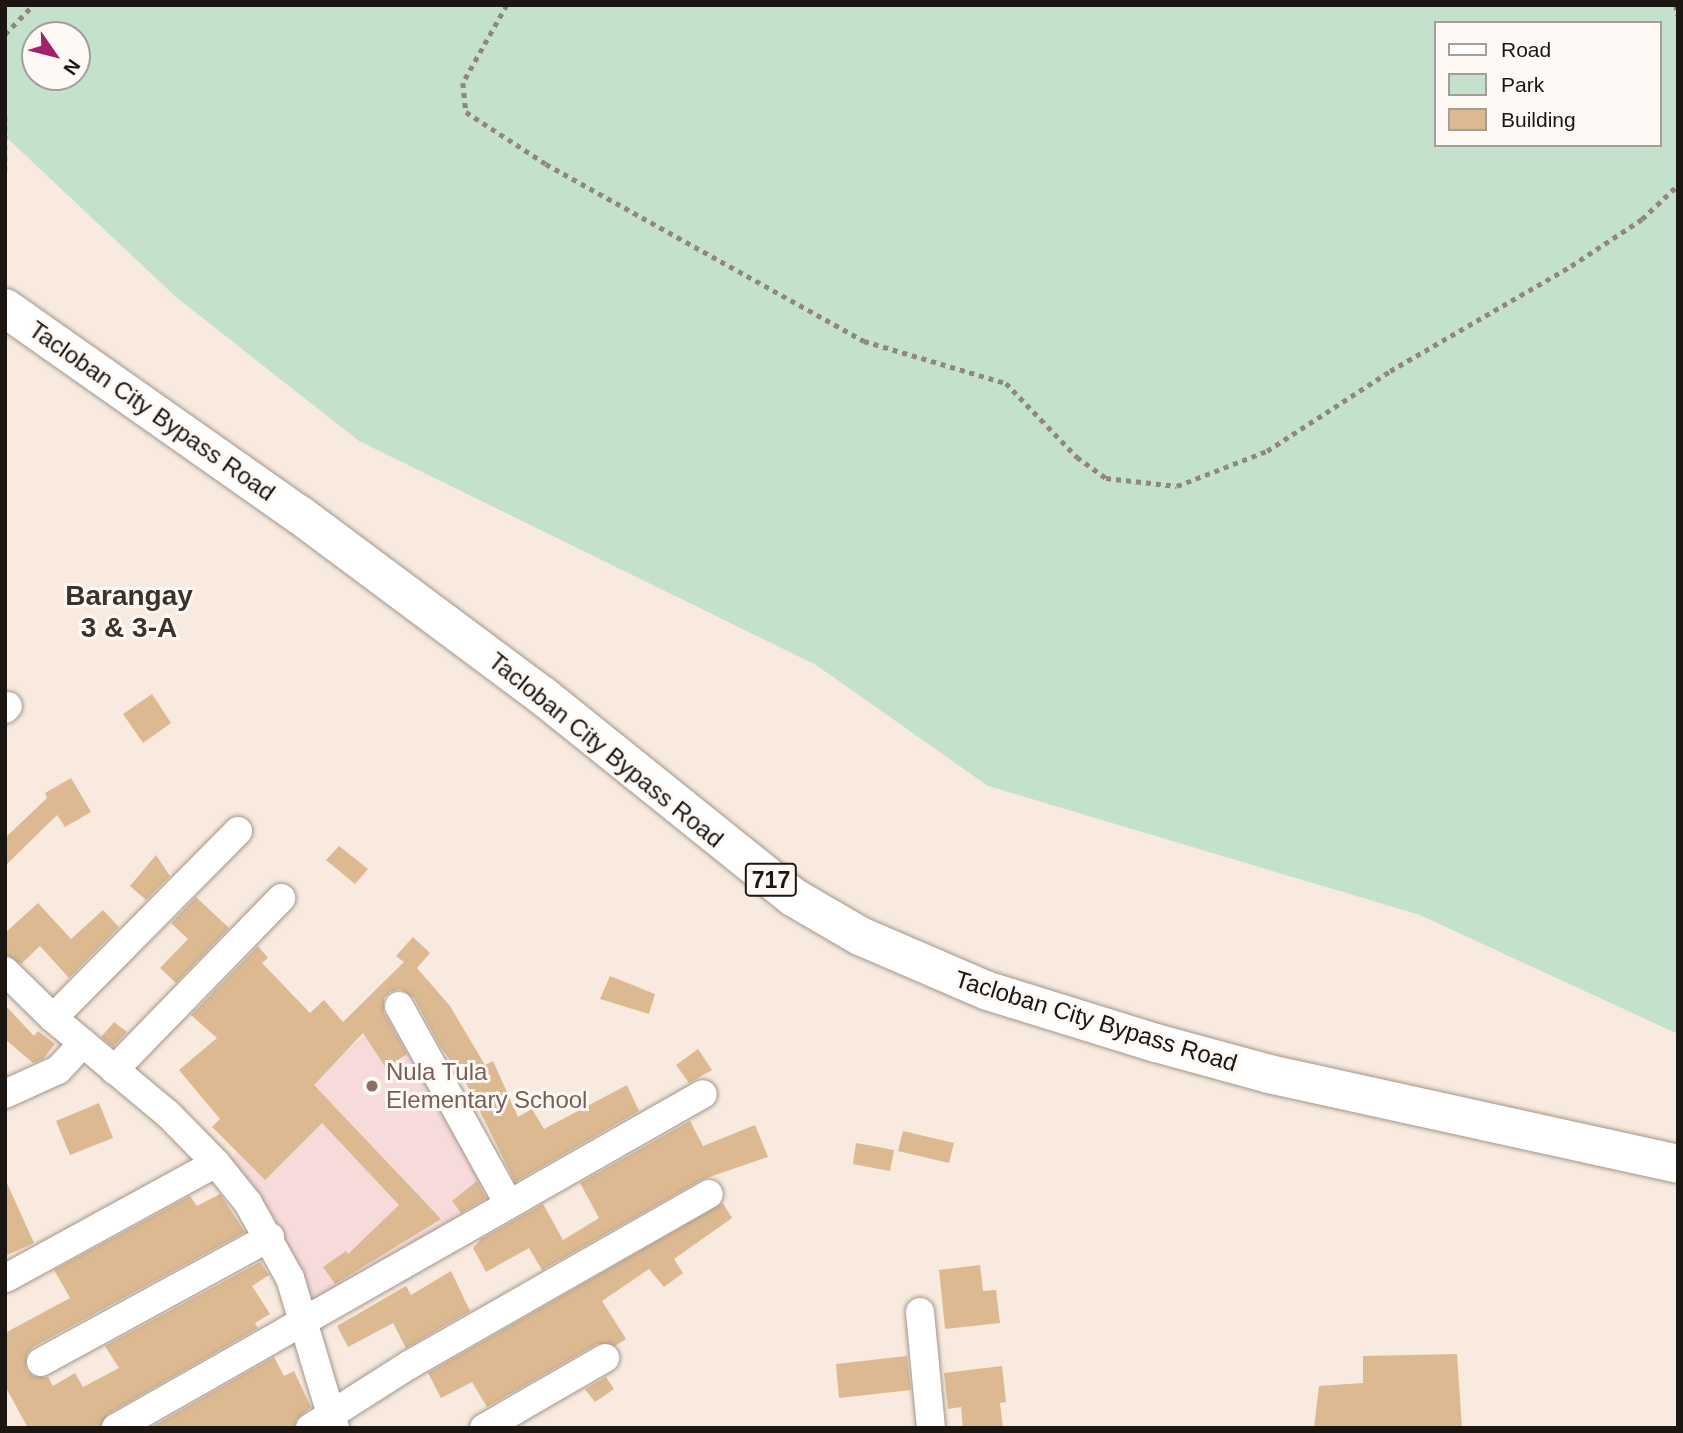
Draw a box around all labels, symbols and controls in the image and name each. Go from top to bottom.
north arrow [21,21,91,91]
legend [1434,21,1662,147]
text: Road [1501,38,1551,61]
text: N [59,56,85,79]
text: Park [1501,73,1544,96]
text: Building [1501,108,1576,131]
street label: Tacloban City Bypass Road [24,315,280,507]
district label: Barangay 3 & 3-A [65,579,193,645]
street label: Tacloban City Bypass Road [483,646,729,854]
road number: 717 [745,860,797,900]
street label: Tacloban City Bypass Road [951,964,1241,1078]
place label: Nula Tula Elementary School [386,1058,587,1114]
marker: Nula Tula Elementary School [364,1078,380,1094]

